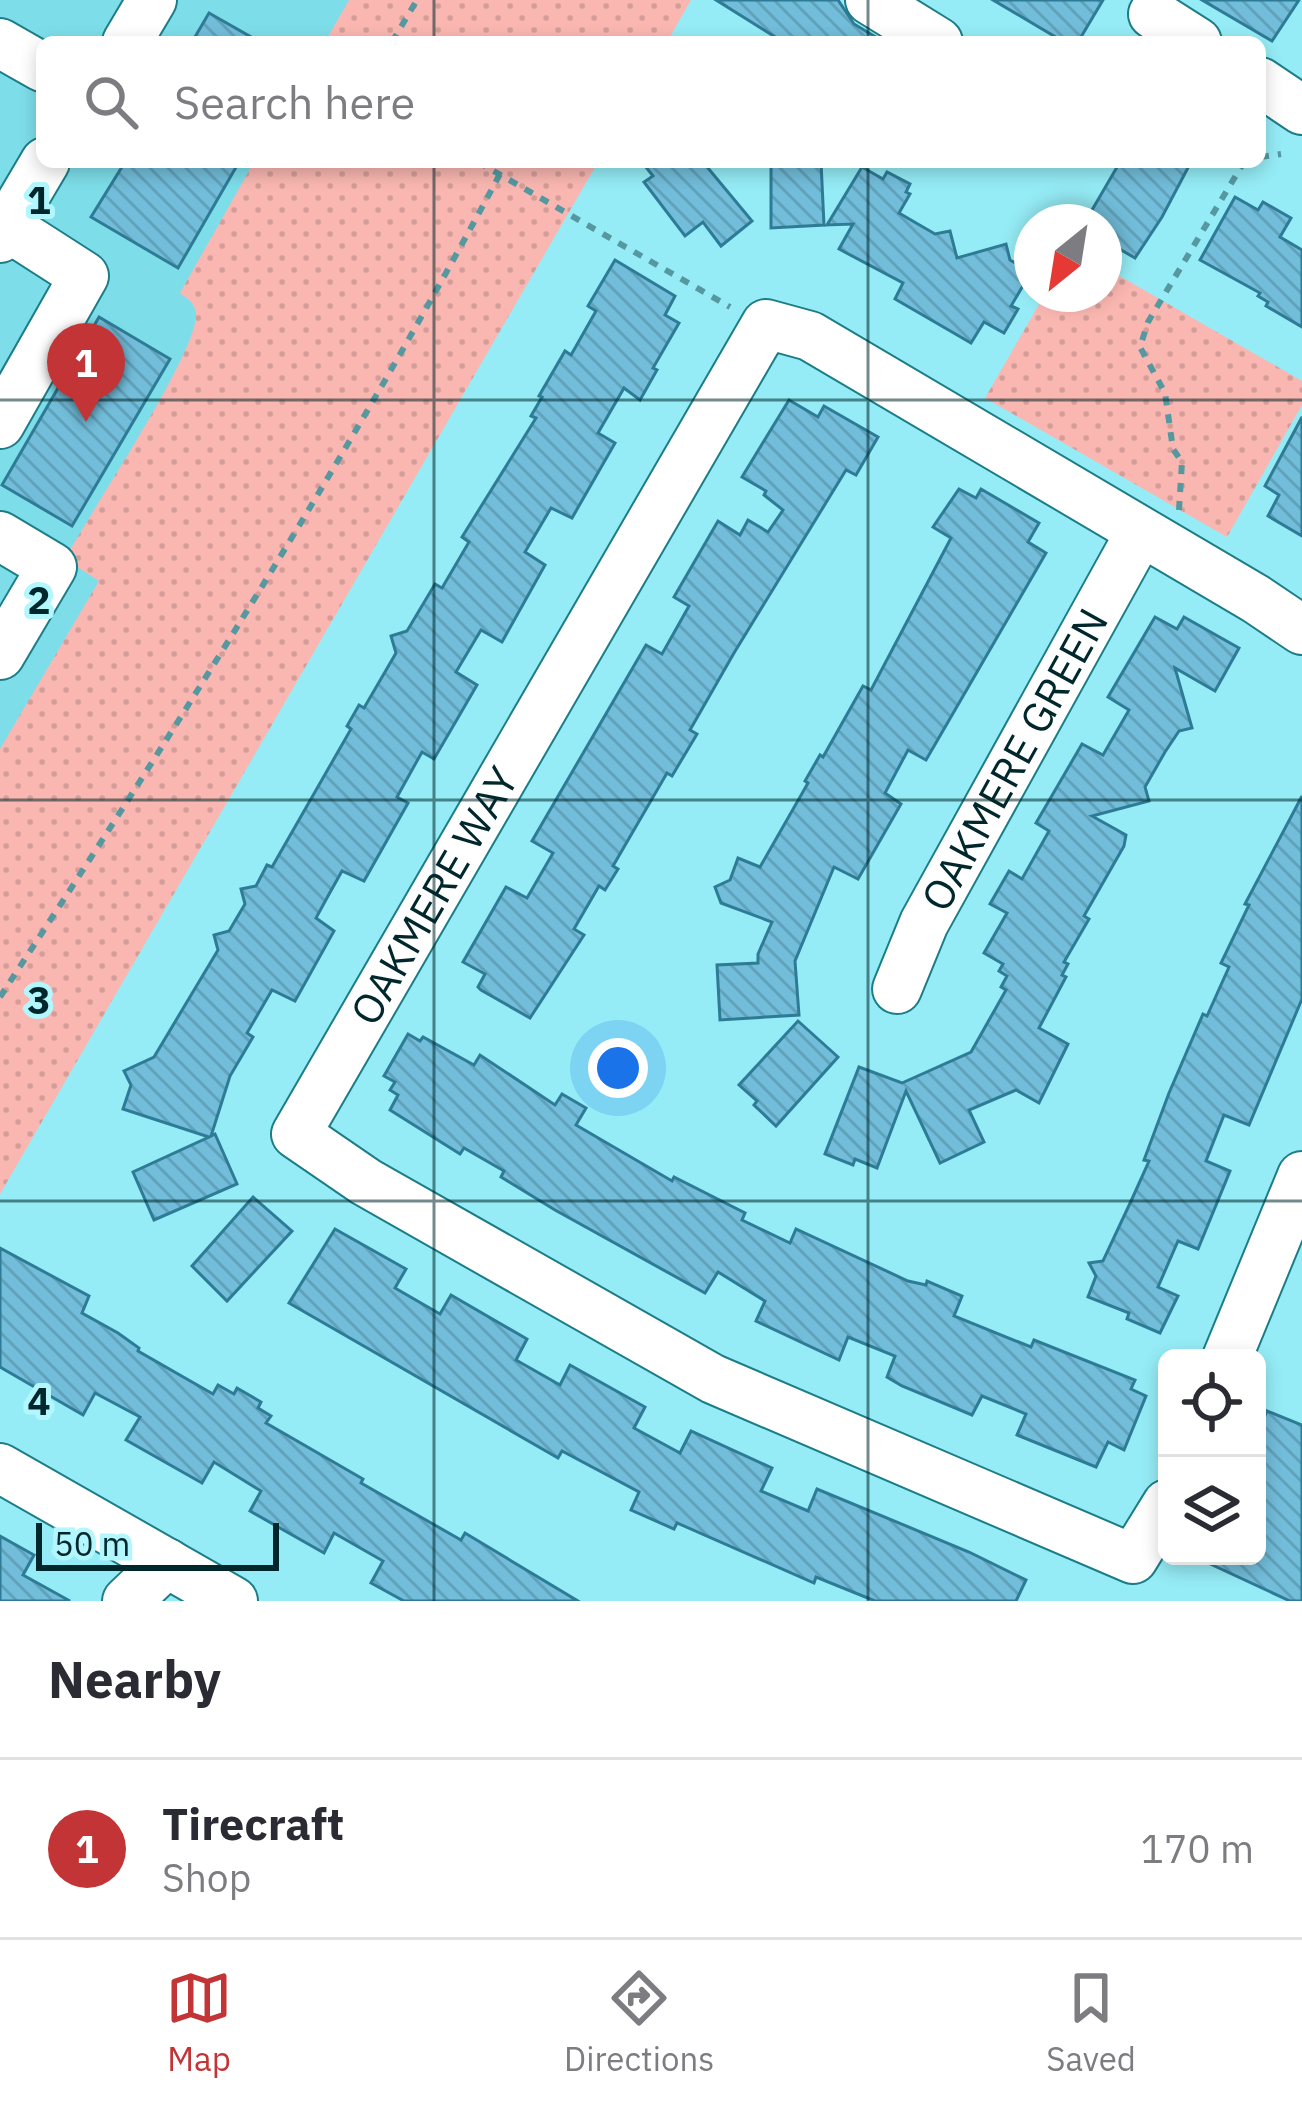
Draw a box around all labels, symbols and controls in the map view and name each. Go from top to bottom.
search box [36,36,1266,168]
icon: search [78,69,144,135]
text: Search here [174,73,415,131]
text: 1 [27,174,51,225]
north arrow [1014,204,1122,312]
pin: 1 [47,323,125,422]
text: 2 [27,574,51,625]
street label: OAKMERE GREEN [908,599,1120,920]
street label: OAKMERE WAY [337,756,530,1034]
text: 3 [27,974,51,1025]
your location [588,1038,648,1098]
map controls [1158,1349,1266,1565]
button: locate [1158,1349,1266,1457]
text: 4 [27,1375,51,1426]
button: layers [1158,1457,1266,1565]
scale bar [36,1517,279,1570]
text: 50 m [54,1522,130,1565]
text: Nearby [48,1646,221,1712]
text: Tirecraft [162,1794,344,1852]
text: 1 [75,1823,99,1874]
text: 170 m [1141,1823,1254,1874]
text: Shop [162,1852,251,1903]
tab: Map [166,1965,232,2080]
tab: Directions [564,1965,714,2080]
tab: Saved [1046,1965,1136,2080]

